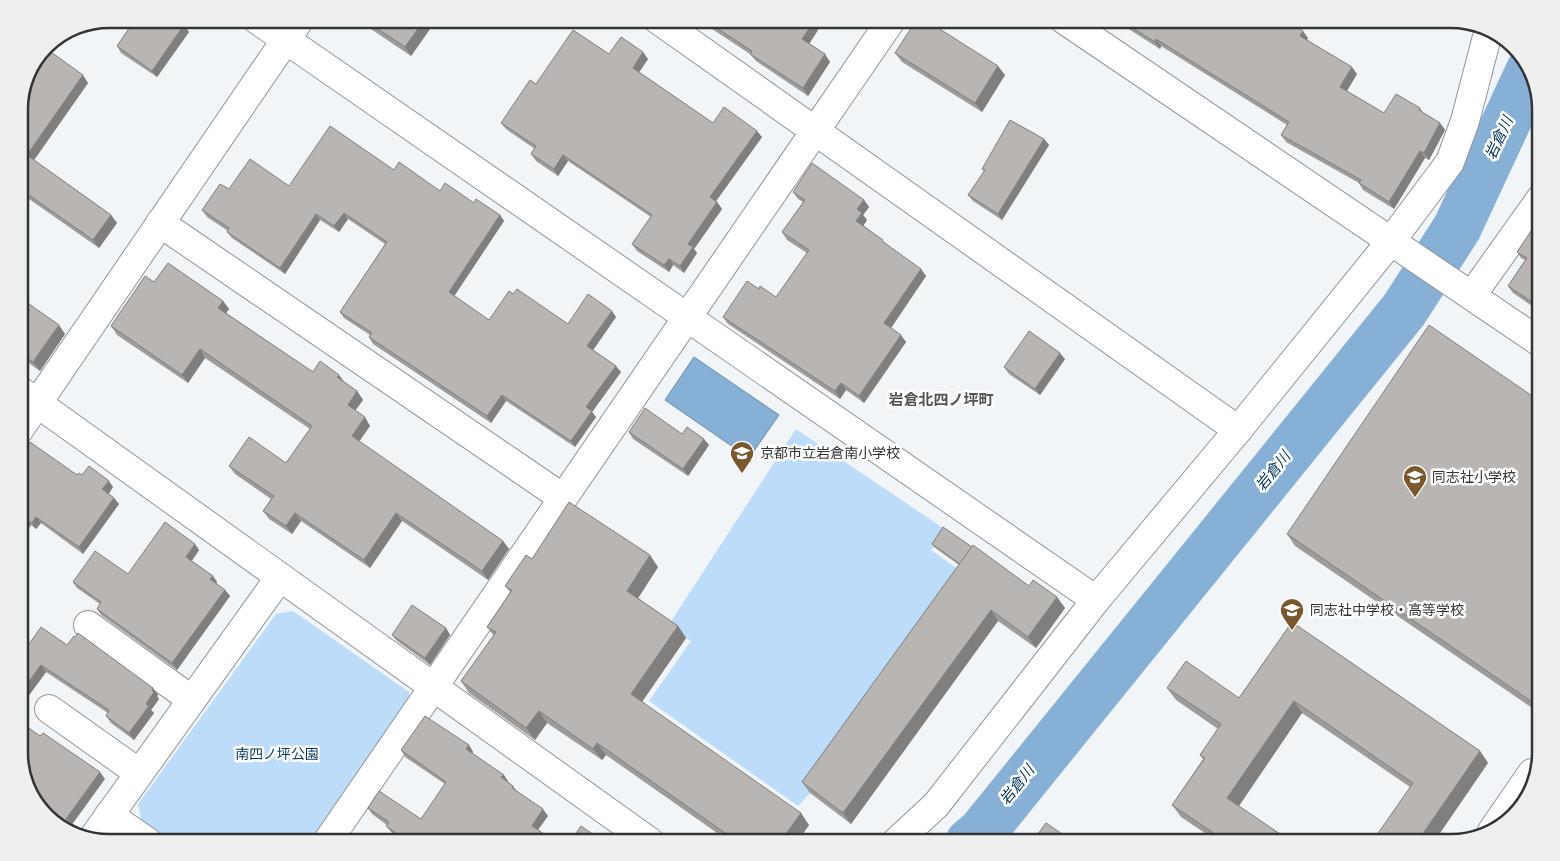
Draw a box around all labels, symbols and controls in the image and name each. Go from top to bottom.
water label: 岩倉川 [1480,112,1518,162]
district label: 岩倉北四ノ坪町 [888,390,994,409]
school or university icon: 京都市立岩倉南小学校 [729,440,755,474]
place label: 京都市立岩倉南小学校 [760,444,900,462]
water label: 岩倉川 [1251,446,1295,494]
school or university icon: 同志社小学校 [1402,464,1428,498]
place label: 同志社小学校 [1432,468,1516,486]
school or university icon: 同志社中学校・高等学校 [1279,597,1305,631]
place label: 同志社中学校・高等学校 [1310,601,1464,619]
park label: 南四ノ坪公園 [235,745,319,763]
water label: 岩倉川 [995,760,1039,808]

